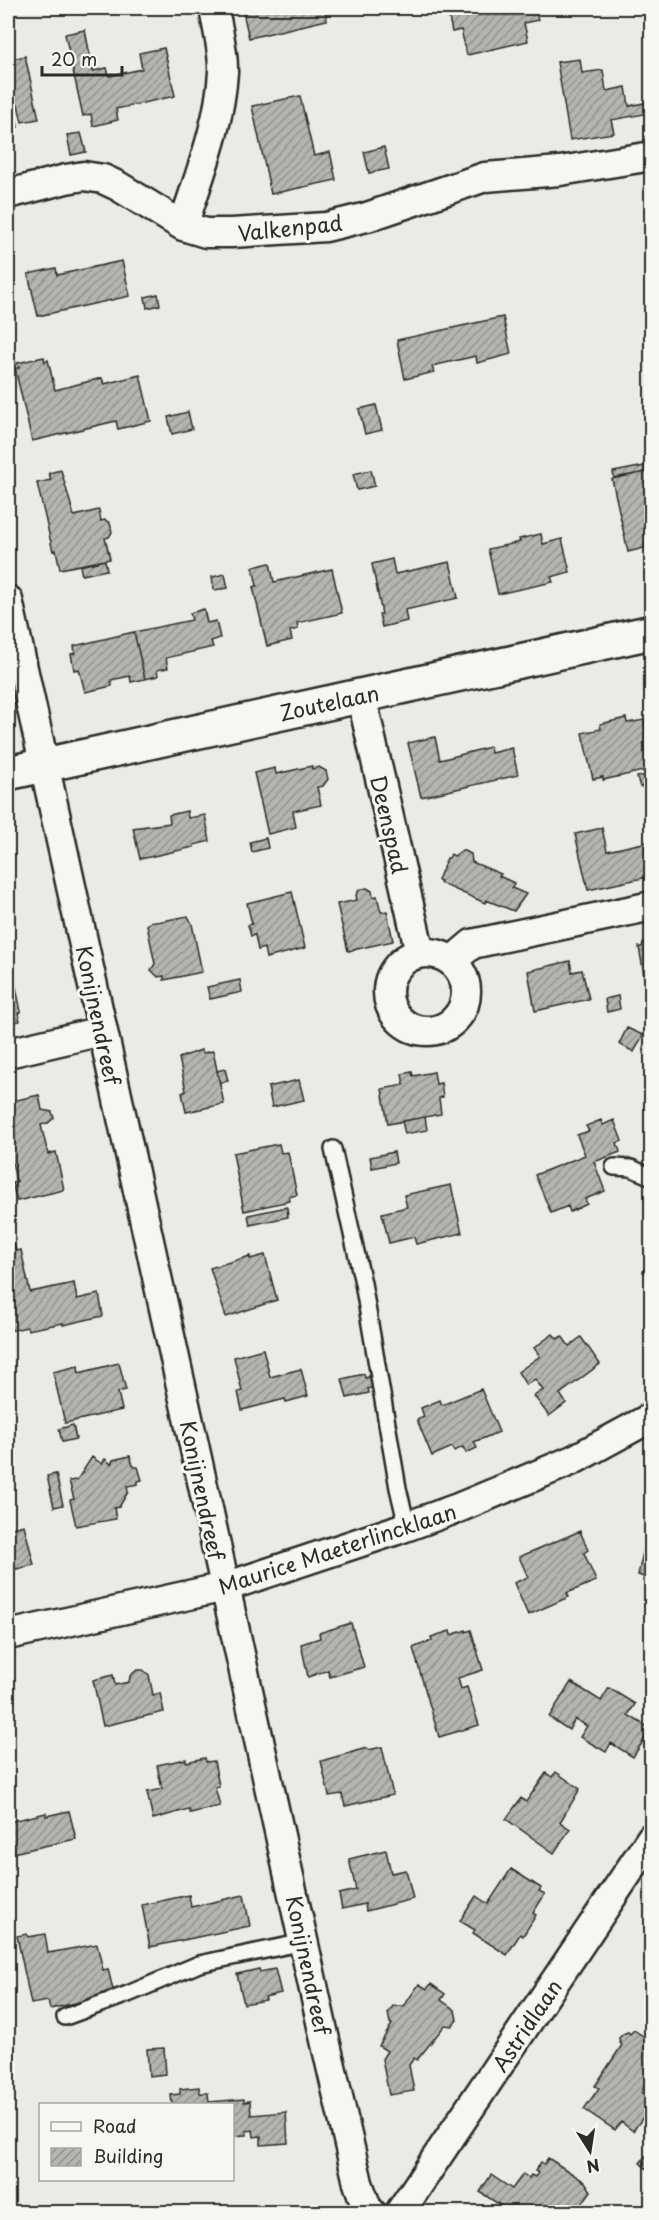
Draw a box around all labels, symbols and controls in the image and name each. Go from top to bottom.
scale bar [42,39,122,77]
text: 20 m [51,45,97,72]
street label: Valkenpad [236,206,344,248]
street label: Zoutelaan [276,676,382,728]
street label: Deenspad [363,772,417,877]
street label: Konijnendreef [69,942,130,1089]
street label: Konijnendreef [173,1417,234,1564]
street label: Maurice Maeterlincklaan [214,1494,460,1602]
street label: Konijnendreef [279,1892,340,2039]
street label: Astridlaan [483,1972,569,2078]
legend [39,2103,234,2181]
text: Road [93,2112,137,2139]
north arrow [560,2121,620,2181]
text: Building [93,2142,163,2169]
text: N [585,2154,602,2180]

